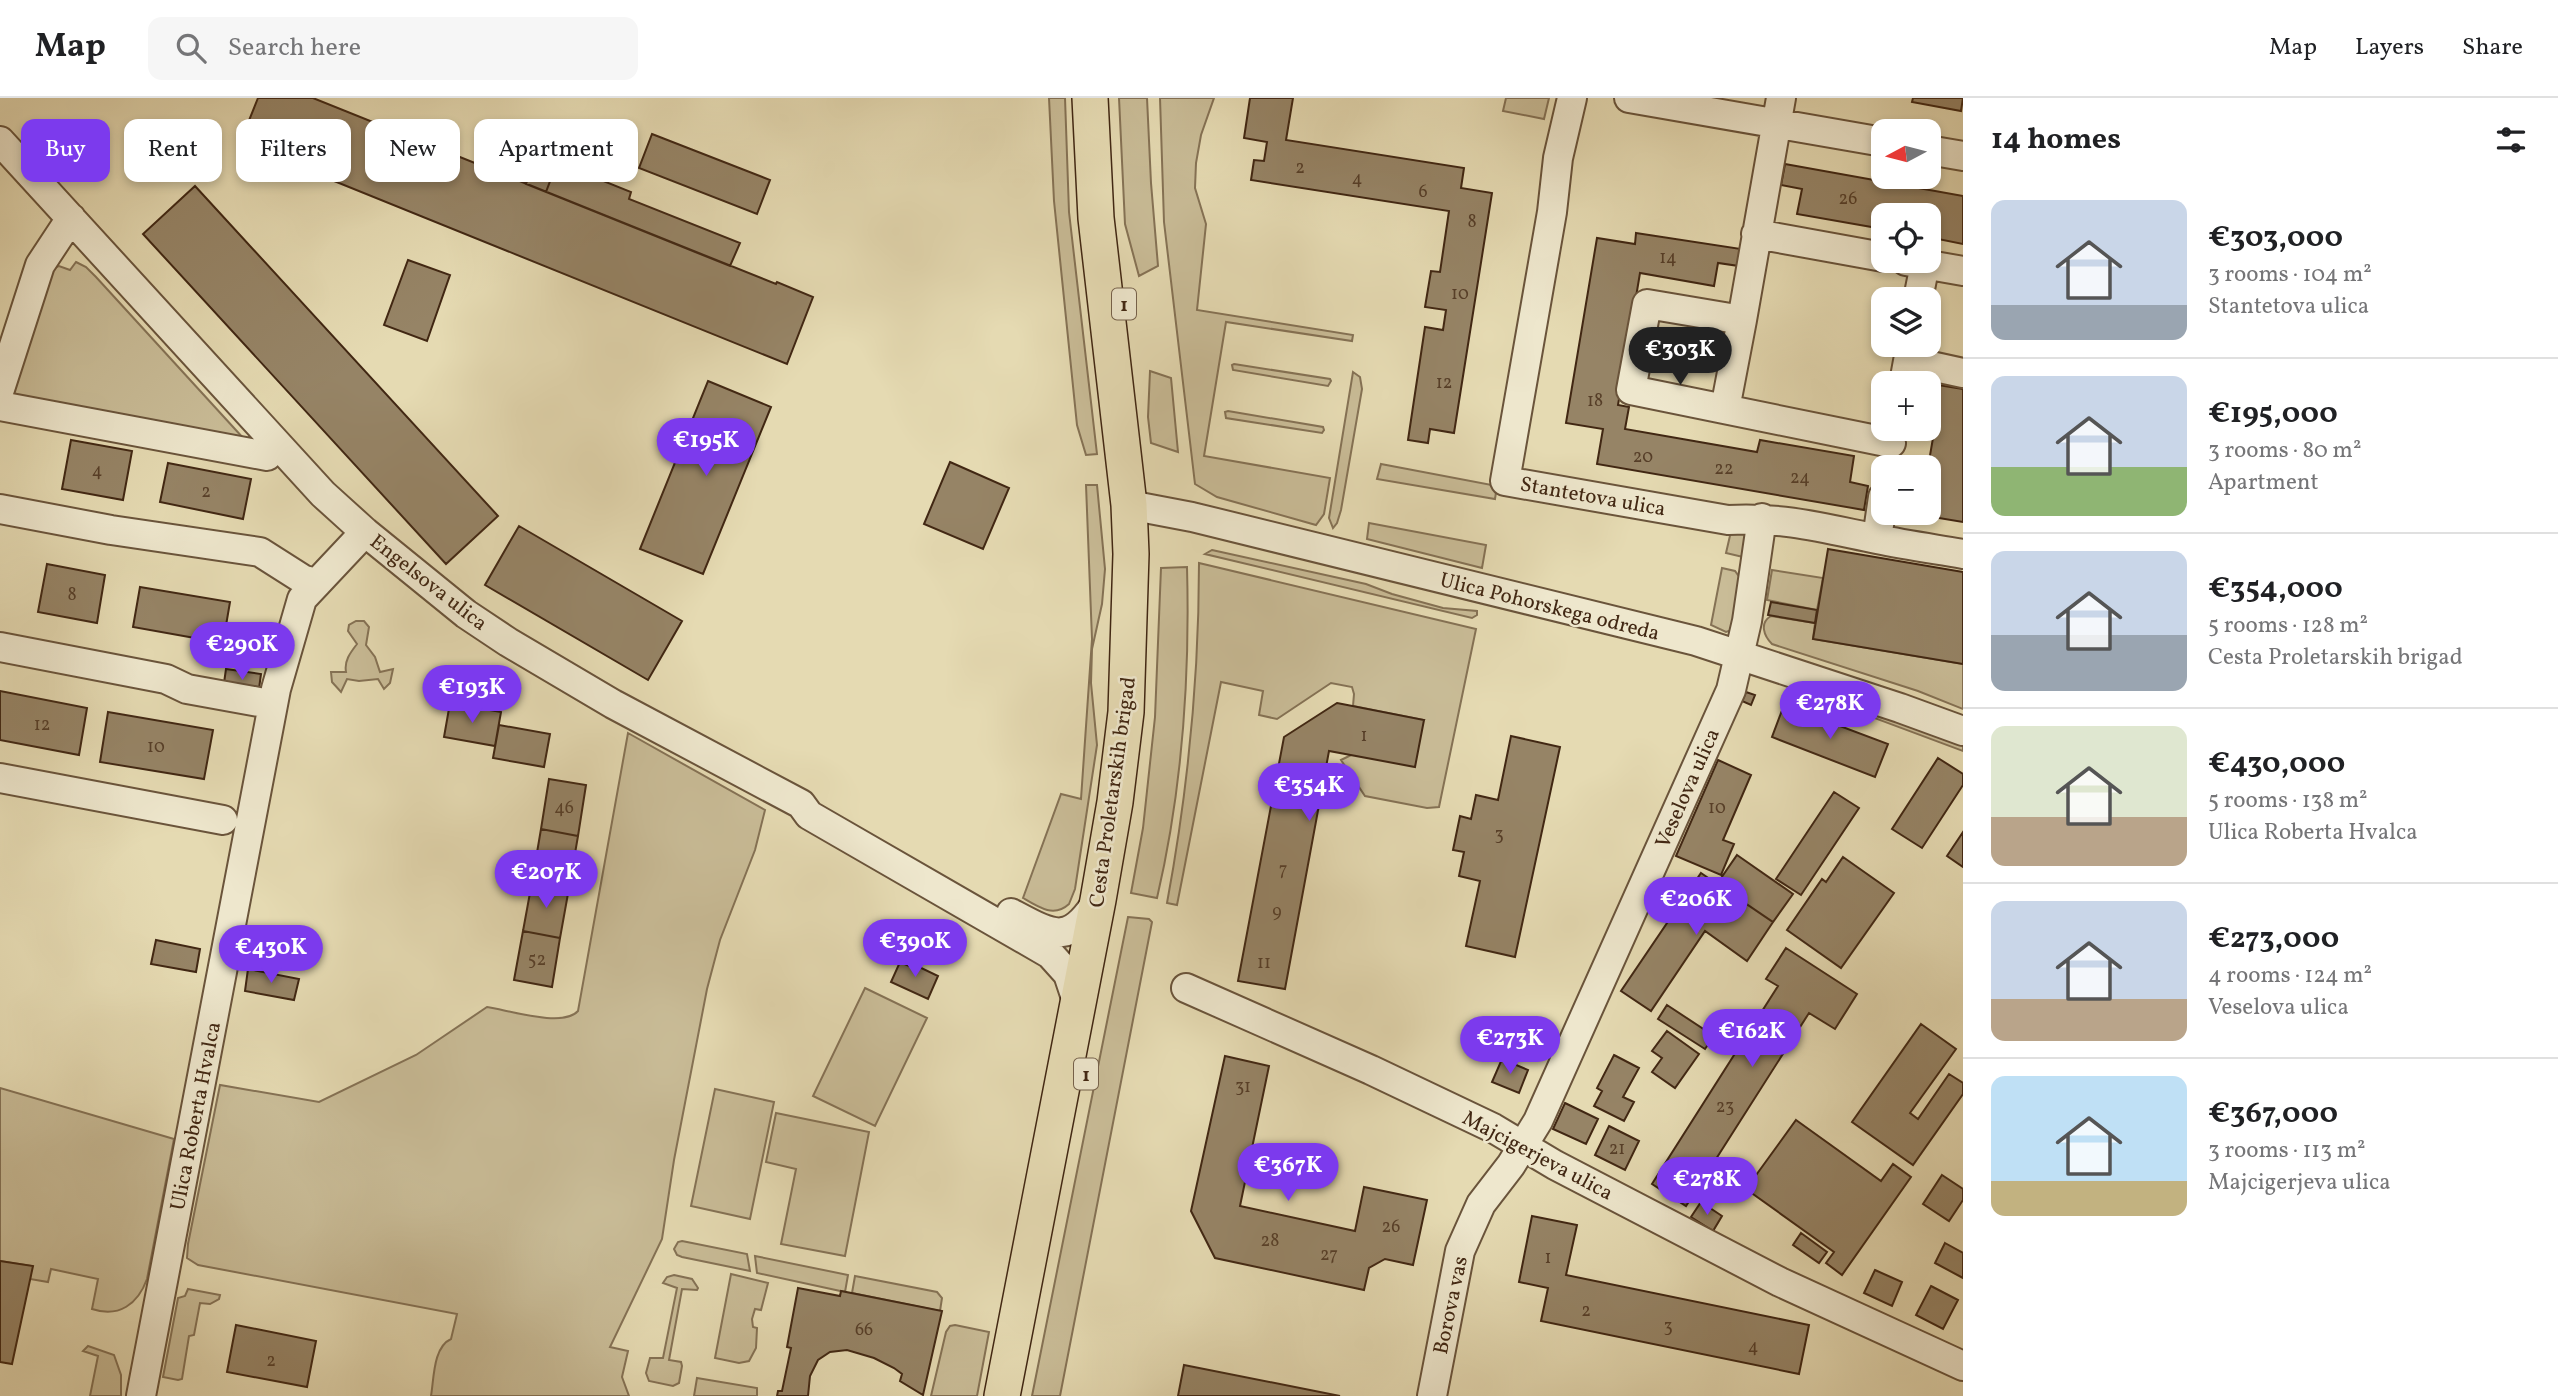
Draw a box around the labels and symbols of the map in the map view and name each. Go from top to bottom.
north arrow [1871,119,1941,189]
house number: 2 [1295,156,1305,181]
house number: 4 [1352,167,1362,192]
house number: 6 [1418,180,1428,205]
house number: 26 [1839,187,1857,212]
house number: 8 [1467,210,1477,235]
house number: 14 [1659,246,1677,271]
house number: 10 [1451,282,1469,307]
road number: 1 [1112,288,1136,320]
pin: €303K [1631,328,1729,387]
house number: 12 [1436,371,1452,396]
house number: 18 [1587,389,1603,414]
pin: €195K [657,418,755,478]
house number: 20 [1633,445,1653,470]
house number: 22 [1714,457,1734,482]
house number: 4 [92,459,102,484]
house number: 24 [1790,466,1810,491]
street label: Stantetova ulica [1518,470,1668,525]
house number: 2 [201,480,211,505]
street label: Engelsova ulica [363,528,493,638]
street label: Ulica Pohorskega odreda [1437,566,1663,649]
house number: 8 [67,583,77,608]
pin: €290K [193,622,291,682]
pin: €193K [423,666,521,725]
street label: Cesta Proletarskih brigad [1083,675,1144,909]
pin: €278K [1781,682,1879,741]
house number: 12 [34,713,50,738]
house number: 1 [1361,724,1367,749]
street label: Veselova ulica [1649,724,1728,853]
house number: 10 [147,735,165,760]
pin: €354K [1260,764,1358,823]
house number: 46 [554,796,574,821]
house number: 10 [1708,796,1726,821]
house number: 3 [1494,823,1504,848]
pin: €207K [497,850,595,910]
house number: 7 [1279,858,1287,883]
pin: €206K [1647,878,1745,937]
house number: 9 [1272,900,1282,925]
pin: €390K [866,920,964,979]
pin: €430K [222,926,320,985]
house number: 52 [528,948,546,973]
house number: 11 [1257,951,1271,976]
pin: €162K [1703,1010,1801,1069]
pin: €273K [1461,1016,1559,1076]
street label: Ulica Roberta Hvalca [164,1020,229,1213]
road number: 1 [1074,1058,1098,1090]
house number: 31 [1235,1075,1251,1100]
house number: 23 [1716,1095,1734,1120]
street label: Majcigerjeva ulica [1457,1104,1618,1208]
house number: 21 [1609,1137,1625,1162]
pin: €367K [1239,1144,1337,1203]
pin: €278K [1658,1158,1756,1217]
house number: 26 [1382,1215,1400,1240]
house number: 28 [1261,1229,1279,1254]
house number: 27 [1320,1243,1338,1268]
house number: 1 [1545,1246,1551,1271]
street label: Borova vas [1427,1254,1476,1357]
house number: 2 [1581,1299,1591,1324]
house number: 3 [1663,1315,1673,1340]
house number: 66 [855,1318,873,1343]
house number: 4 [1748,1335,1758,1360]
house number: 2 [266,1349,276,1374]

